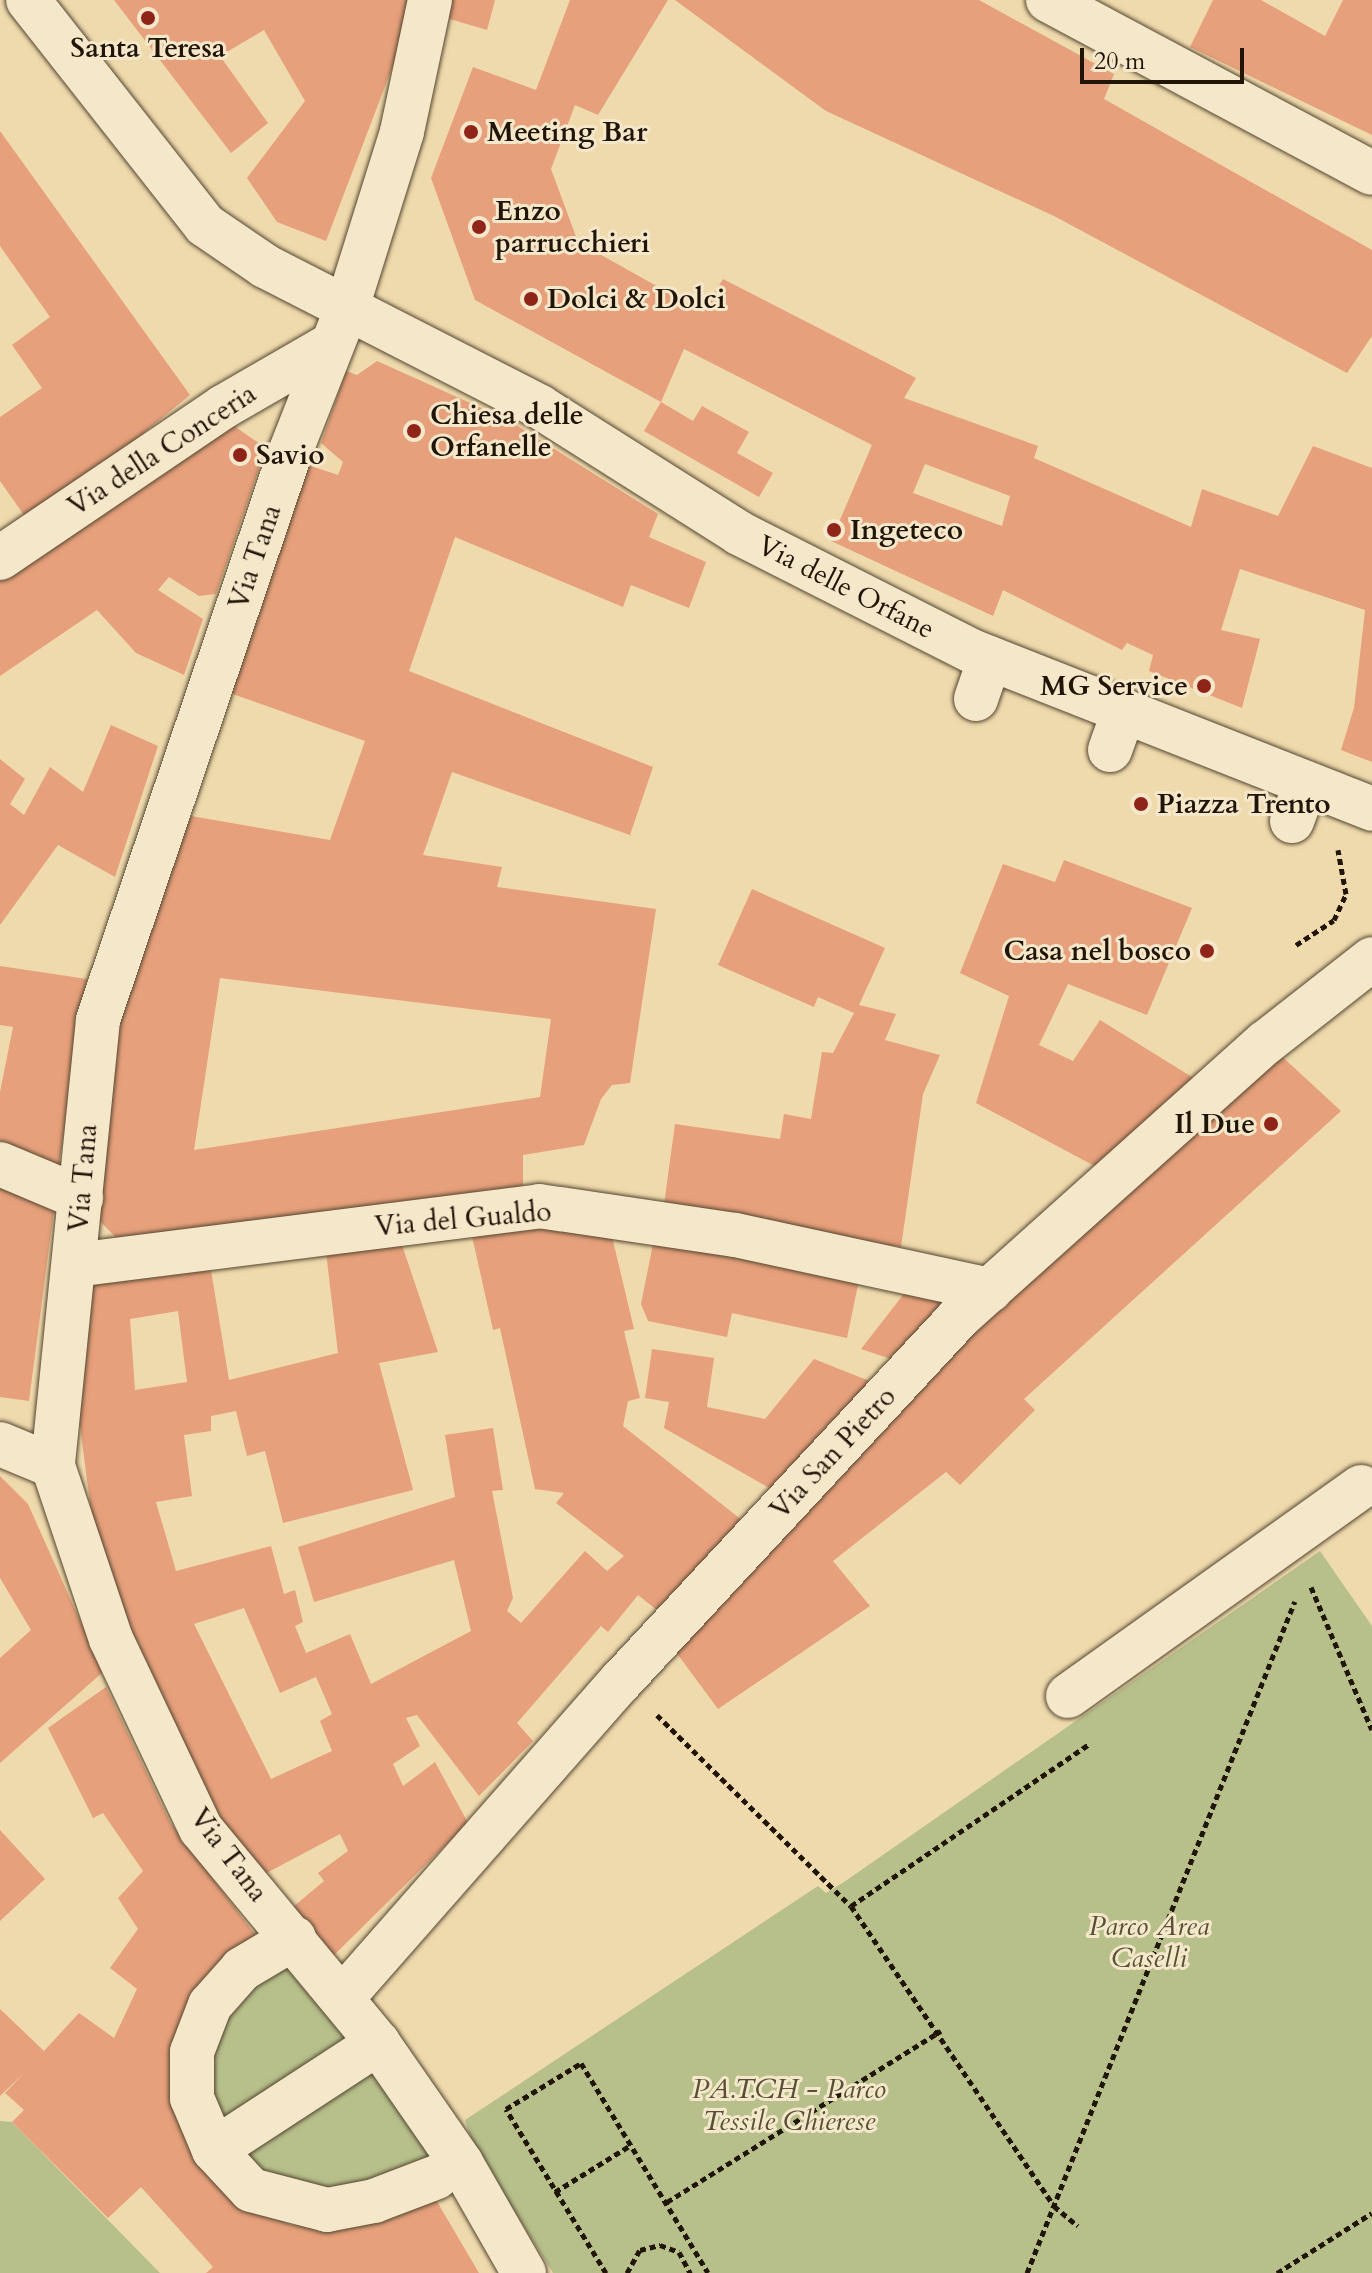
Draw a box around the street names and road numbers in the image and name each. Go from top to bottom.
street label: Via della Conceria [62,377,262,523]
street label: Via Tana [221,500,289,614]
street label: Via delle Orfane [752,528,940,646]
street label: Via Tana [62,1122,104,1234]
street label: Via del Gualdo [373,1195,553,1243]
street label: Via San Pietro [763,1380,903,1526]
street label: Via Tana [183,1801,275,1909]

